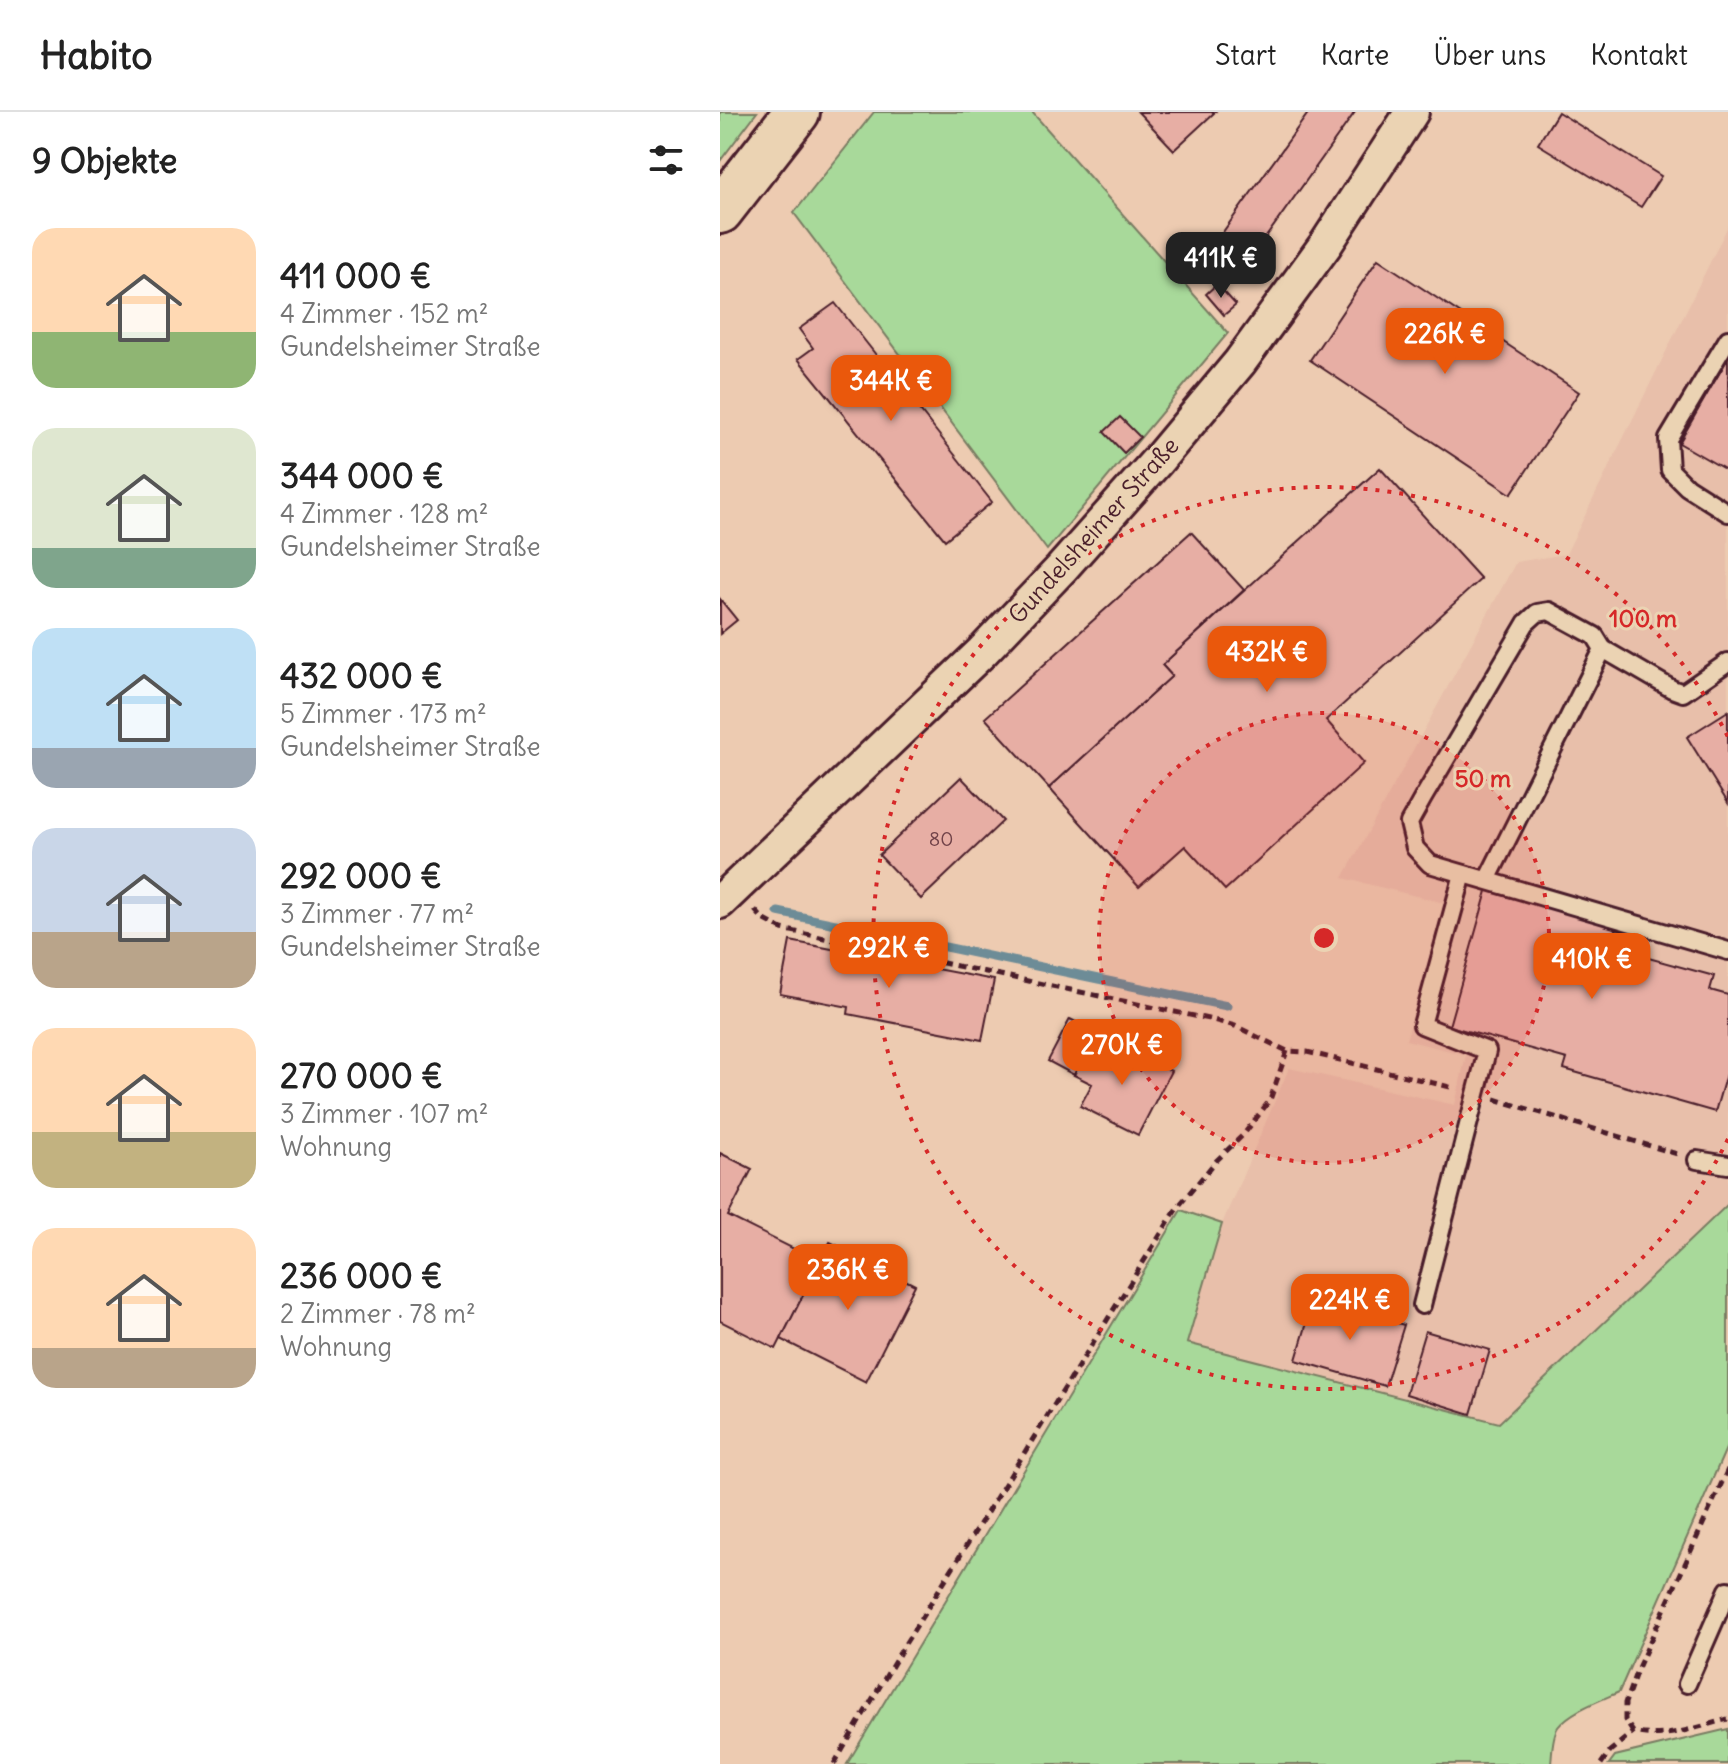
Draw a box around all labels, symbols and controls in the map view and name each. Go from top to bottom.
text: Habito [40,32,153,79]
text: Start [1215,37,1277,73]
text: Karte [1321,37,1389,73]
text: Über uns [1433,37,1546,73]
text: Kontakt [1590,37,1688,73]
icon: filters [644,138,688,182]
text: 9 Objekte [32,139,177,182]
pin: 411K € [1156,232,1286,300]
text: 411K € [1184,241,1258,274]
text: 411 000 € [280,254,431,297]
icon: home [96,260,192,356]
text: 4 Zimmer · 152 m² [280,297,488,330]
pin: 226K € [1380,308,1510,376]
text: 226K € [1404,317,1486,350]
text: Gundelsheimer Straße [280,330,540,363]
pin: 344K € [826,355,956,423]
text: 344K € [849,364,933,397]
street label: Gundelsheimer Straße [1001,431,1185,629]
text: 344 000 € [280,454,444,497]
icon: home [96,460,192,556]
text: 4 Zimmer · 128 m² [280,497,488,530]
text: Gundelsheimer Straße [280,530,540,563]
text: 100 m [1609,603,1677,633]
pin: 432K € [1202,626,1332,694]
text: 432K € [1225,635,1309,668]
text: 432 000 € [280,654,443,697]
icon: home [96,660,192,756]
text: 5 Zimmer · 173 m² [280,697,487,730]
text: Gundelsheimer Straße [280,730,540,763]
text: 50 m [1455,763,1511,793]
house number: 80 [929,826,953,851]
text: 292 000 € [280,854,442,897]
icon: home [96,860,192,956]
text: 3 Zimmer · 77 m² [280,897,474,930]
pin: 292K € [824,922,954,990]
centre of rings [1310,924,1338,952]
text: Gundelsheimer Straße [280,930,540,963]
text: 292K € [848,931,930,964]
pin: 410K € [1527,933,1657,1001]
text: 410K € [1551,942,1633,975]
pin: 270K € [1057,1019,1187,1087]
text: 270K € [1080,1028,1164,1061]
text: 270 000 € [280,1054,443,1097]
icon: home [96,1060,192,1156]
text: 3 Zimmer · 107 m² [280,1097,488,1130]
text: Wohnung [280,1130,392,1163]
pin: 236K € [783,1244,913,1312]
text: 236K € [807,1253,890,1286]
text: 236 000 € [280,1254,443,1297]
icon: home [96,1260,192,1356]
pin: 224K € [1285,1274,1415,1342]
text: 224K € [1309,1283,1391,1316]
text: 2 Zimmer · 78 m² [280,1297,476,1330]
text: Wohnung [280,1330,392,1363]

